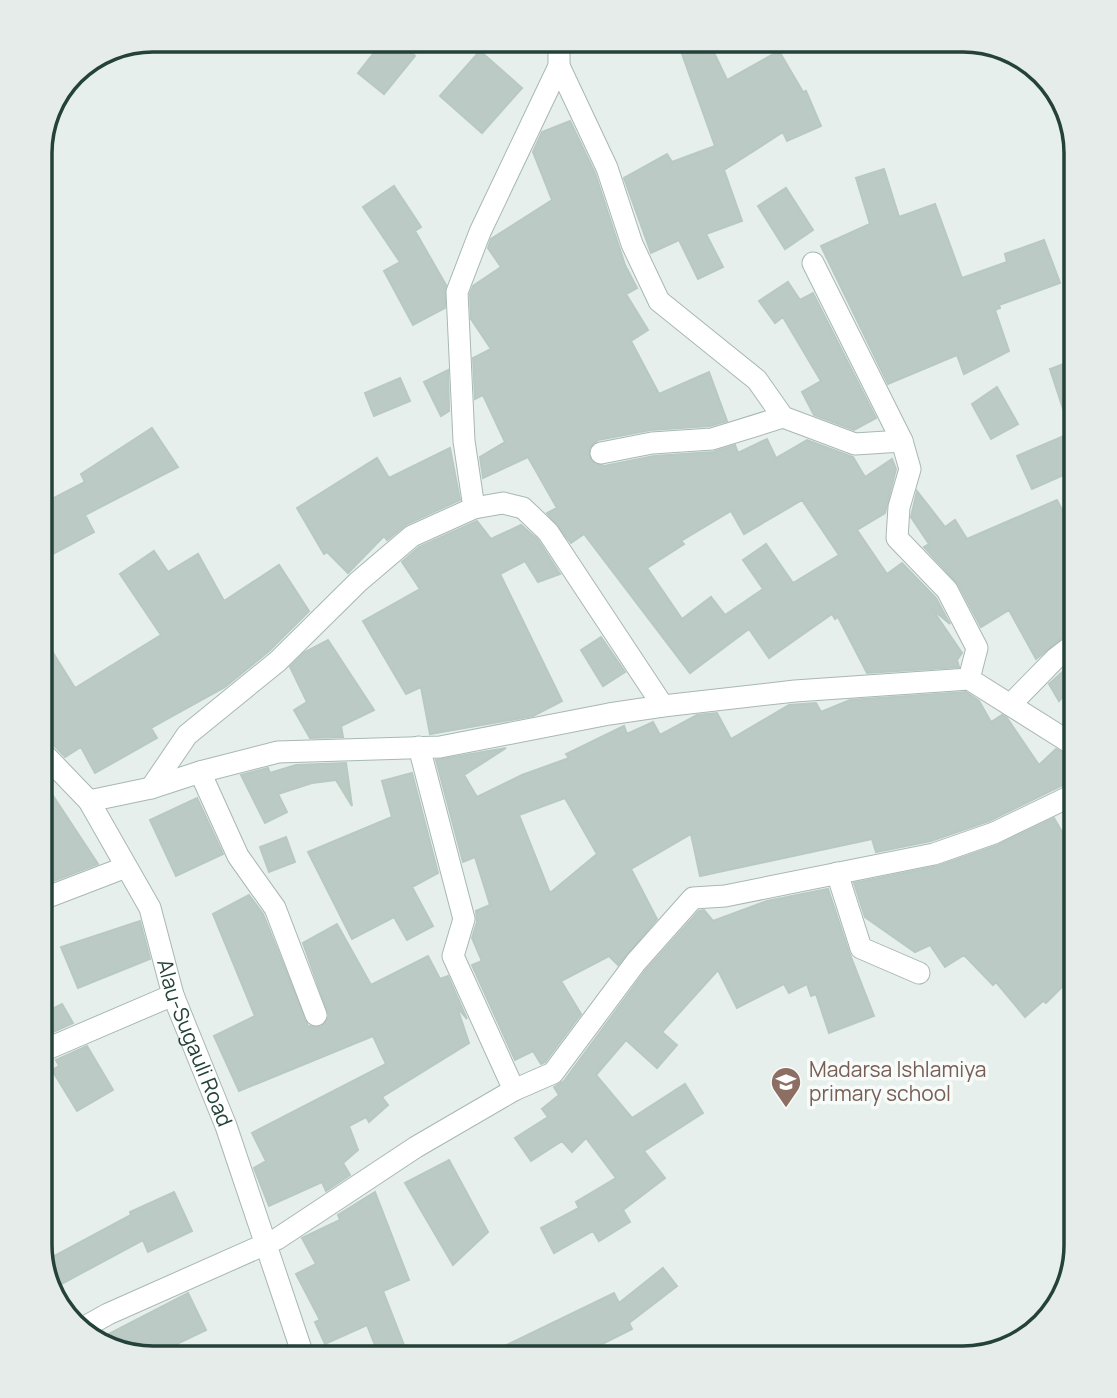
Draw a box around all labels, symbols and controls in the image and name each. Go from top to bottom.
street label: Alau-Sugauli Road [151,956,240,1130]
place label: Madarsa Ishlamiya primary school [809,1055,986,1107]
school or university icon: Madarsa Ishlamiya primary school [769,1065,803,1109]

